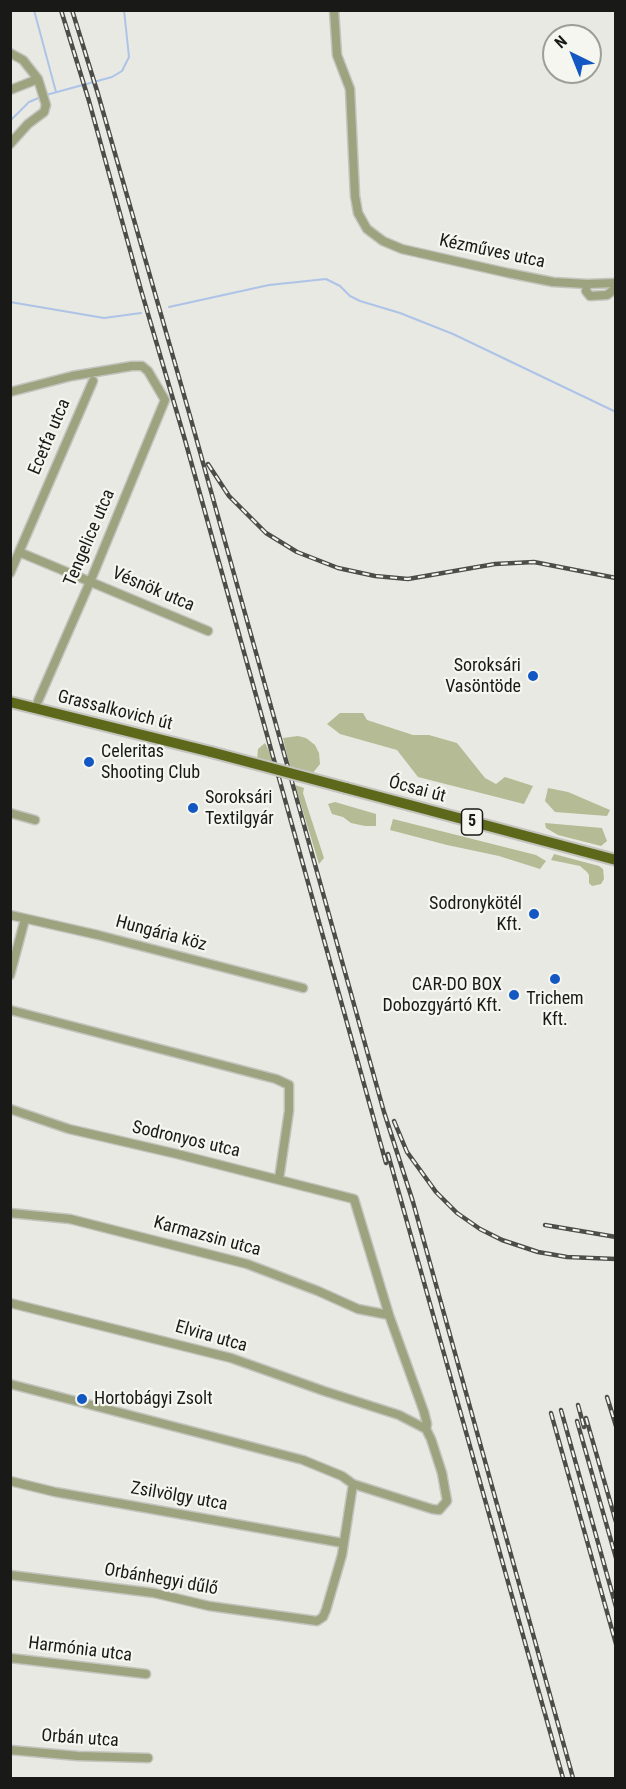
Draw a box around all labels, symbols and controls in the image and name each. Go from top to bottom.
north arrow [542,24,602,84]
text: N [551,32,571,52]
street label: Kézműves utca [437,230,547,274]
street label: Ecetfa utca [24,396,76,478]
street label: Tengelice utca [60,486,120,590]
street label: Vésnök utca [109,563,197,617]
place label: Soroksári Vasöntöde [445,655,521,698]
marker: Soroksári Vasöntöde [526,669,540,683]
street label: Grassalkovich út [55,686,175,736]
place label: Celeritas Shooting Club [101,741,200,783]
marker: Celeritas Shooting Club [82,755,96,769]
street label: Ócsai út [386,772,448,808]
place label: Soroksári Textilgyár [205,787,274,830]
marker: Soroksári Textilgyár [186,801,200,815]
road number: 5 [462,809,482,835]
place label: Sodronykötél Kft. [429,893,522,936]
marker: Sodronykötél Kft. [527,907,541,921]
street label: Hungária köz [113,911,209,957]
marker: Trichem Kft. [548,972,562,986]
place label: CAR-DO BOX Dobozgyártó Kft. [382,974,502,1016]
marker: CAR-DO BOX Dobozgyártó Kft. [507,988,521,1002]
place label: Trichem Kft. [526,988,584,1030]
street label: Sodronyos utca [130,1117,242,1163]
street label: Karmazsin utca [151,1212,263,1262]
street label: Elvira utca [173,1316,249,1358]
place label: Hortobágyi Zsolt [94,1388,213,1410]
marker: Hortobágyi Zsolt [75,1392,89,1406]
street label: Zsilvölgy utca [129,1478,229,1516]
street label: Orbánhegyi dűlő [102,1559,220,1601]
street label: Harmónia utca [27,1633,133,1667]
street label: Orbán utca [41,1726,119,1752]

